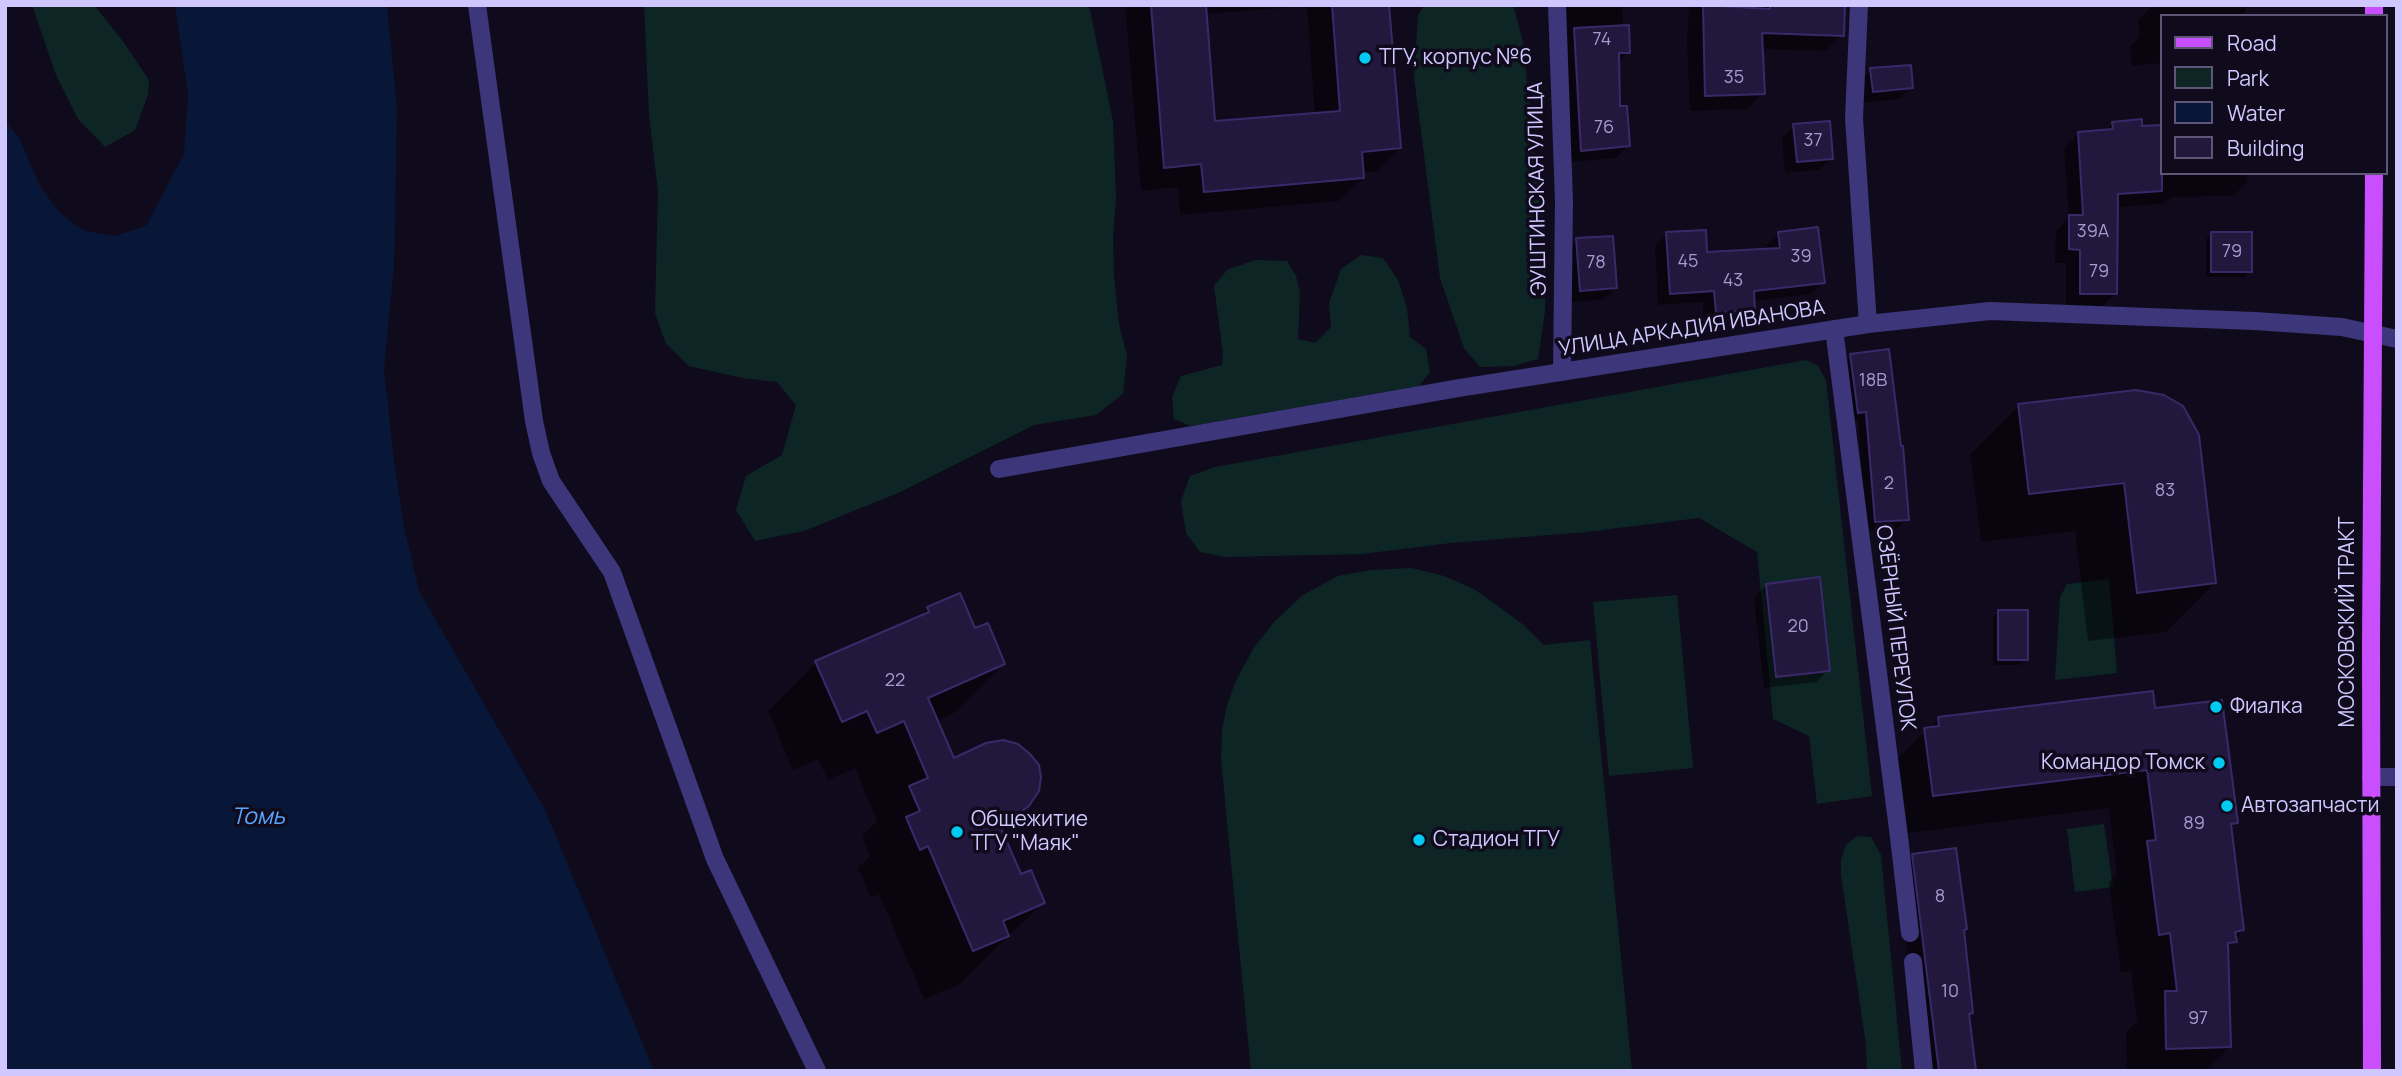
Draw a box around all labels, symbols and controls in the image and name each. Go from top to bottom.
legend [2160,14,2388,175]
house number: 74 [1593,29,1611,51]
text: Road [2227,29,2277,57]
place label: ТГУ, корпус №6 [1379,45,1532,71]
marker: ТГУ, корпус №6 [1357,50,1373,66]
text: Park [2227,64,2269,92]
house number: 35 [1724,67,1744,89]
street label: ЭУШТИНСКАЯ УЛИЦА [1524,82,1552,296]
text: Water [2227,99,2285,127]
house number: 76 [1594,117,1614,139]
house number: 37 [1804,130,1822,152]
text: Building [2227,134,2304,162]
house number: 39А [2077,221,2109,243]
house number: 79 [2222,241,2242,263]
house number: 39 [1790,246,1812,268]
house number: 45 [1677,251,1699,273]
house number: 78 [1586,252,1606,274]
house number: 79 [2089,261,2109,283]
house number: 43 [1723,270,1743,292]
street label: УЛИЦА АРКАДИЯ ИВАНОВА [1557,295,1827,363]
house number: 18В [1859,370,1887,392]
house number: 2 [1884,473,1894,495]
house number: 83 [2155,480,2175,502]
street label: МОСКОВСКИЙ ТРАКТ [2335,516,2361,728]
street label: ОЗЁРНЫЙ ПЕРЕУЛОК [1870,524,1920,732]
house number: 20 [1787,616,1809,638]
house number: 22 [885,670,905,692]
place label: Фиалка [2230,694,2303,720]
marker: Фиалка [2208,699,2224,715]
place label: Командор Томск [2041,750,2205,776]
marker: Командор Томск [2211,755,2227,771]
place label: Автозапчасти [2241,793,2379,819]
marker: Автозапчасти [2219,798,2235,814]
water label: Томь [231,804,285,832]
place label: Общежитие ТГУ "Маяк" [971,807,1088,857]
house number: 89 [2183,813,2205,835]
marker: Общежитие ТГУ "Маяк" [949,824,965,840]
place label: Стадион ТГУ [1433,827,1560,853]
marker: Стадион ТГУ [1411,832,1427,848]
house number: 8 [1935,886,1945,908]
house number: 10 [1941,981,1959,1003]
house number: 97 [2188,1008,2208,1030]

